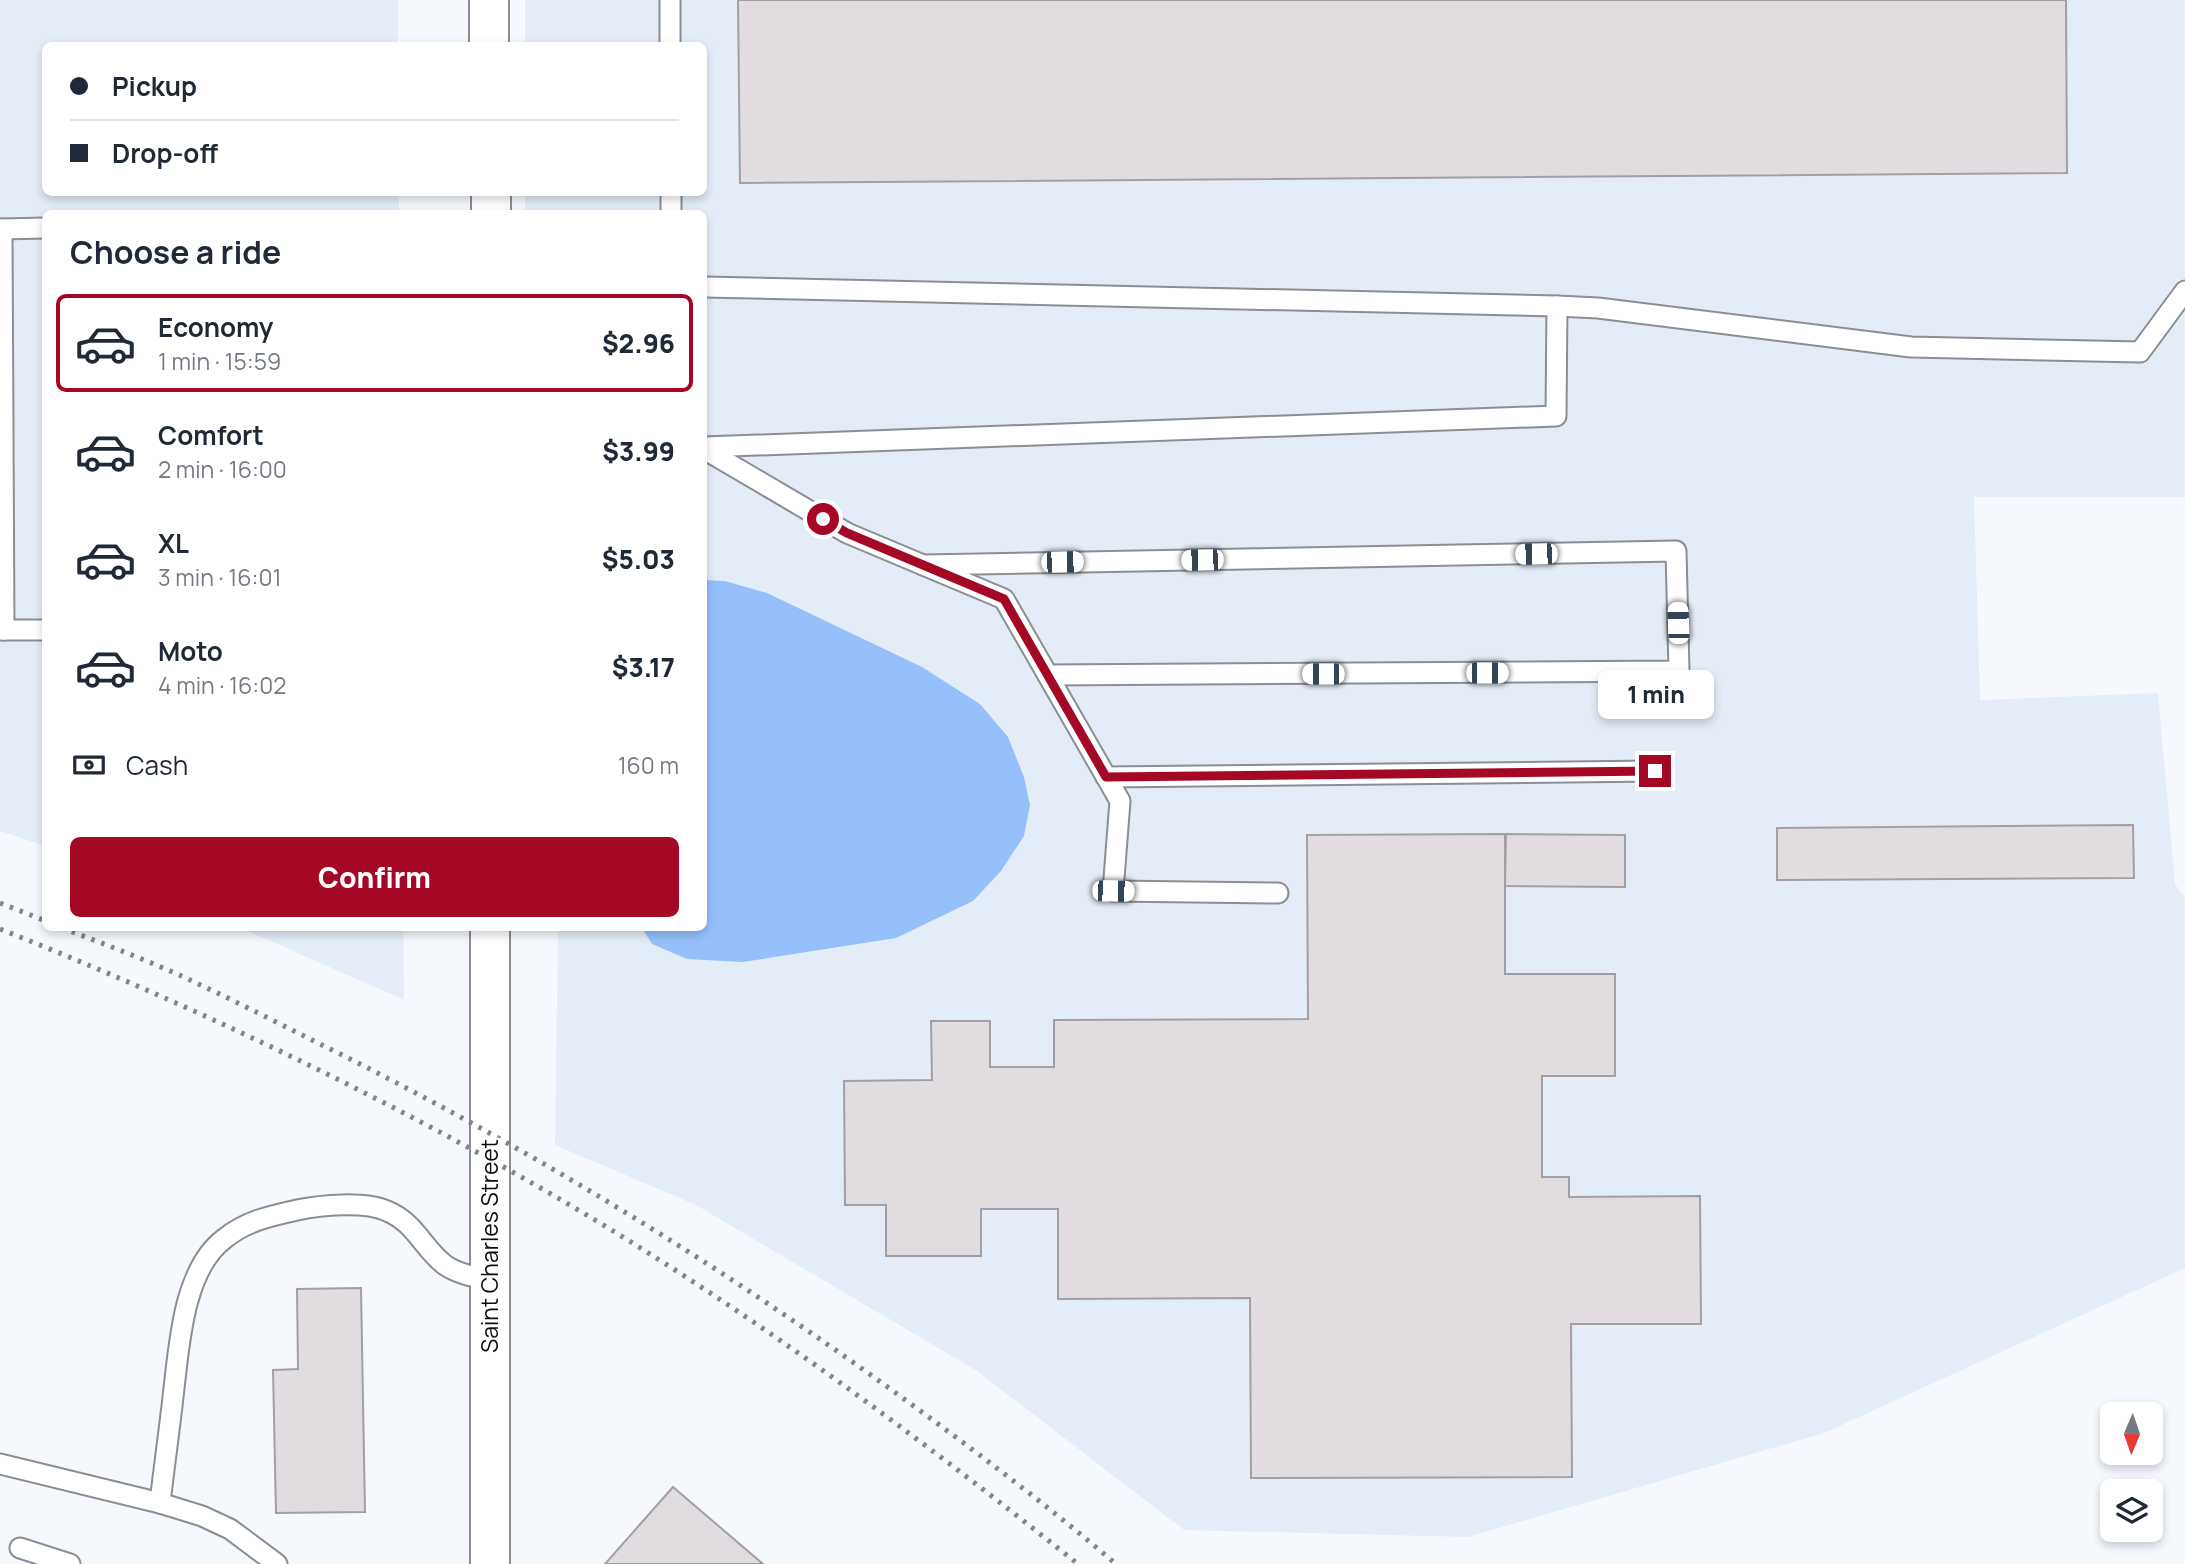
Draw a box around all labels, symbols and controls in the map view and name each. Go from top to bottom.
text: Pickup [112,68,197,104]
text: Drop-off [112,135,218,171]
text: Choose a ride [70,230,281,274]
text: Economy [158,309,273,345]
icon: car [74,312,137,375]
text: $2.96 [602,325,675,361]
text: 1 min · 15:59 [158,345,281,377]
text: Comfort [158,417,264,453]
icon: car [74,420,137,483]
text: $3.99 [602,433,675,469]
text: 2 min · 16:00 [158,453,287,485]
route start [807,503,839,535]
text: XL [158,525,189,561]
icon: car [74,528,137,591]
text: $5.03 [602,541,675,577]
car [1515,543,1558,565]
car [1181,549,1224,571]
car [1041,551,1084,573]
text: 3 min · 16:01 [158,561,281,593]
car [1667,602,1690,644]
text: Moto [158,633,223,669]
icon: car [74,636,137,699]
text: $3.17 [612,649,675,685]
car [1467,663,1509,684]
car [1303,664,1345,685]
text: 4 min · 16:02 [158,669,286,701]
callout: 1 min [1597,670,1713,718]
text: 1 min [1627,678,1685,710]
icon: cash [70,746,108,784]
text: Cash [126,747,188,783]
text: 160 m [618,749,679,781]
route end [1639,755,1671,787]
button: Confirm [70,837,679,917]
car [1092,880,1135,902]
street label: Saint Charles Street [473,1139,505,1353]
north arrow [2100,1402,2163,1465]
map controls [2100,1402,2163,1542]
button: layers [2100,1479,2163,1542]

